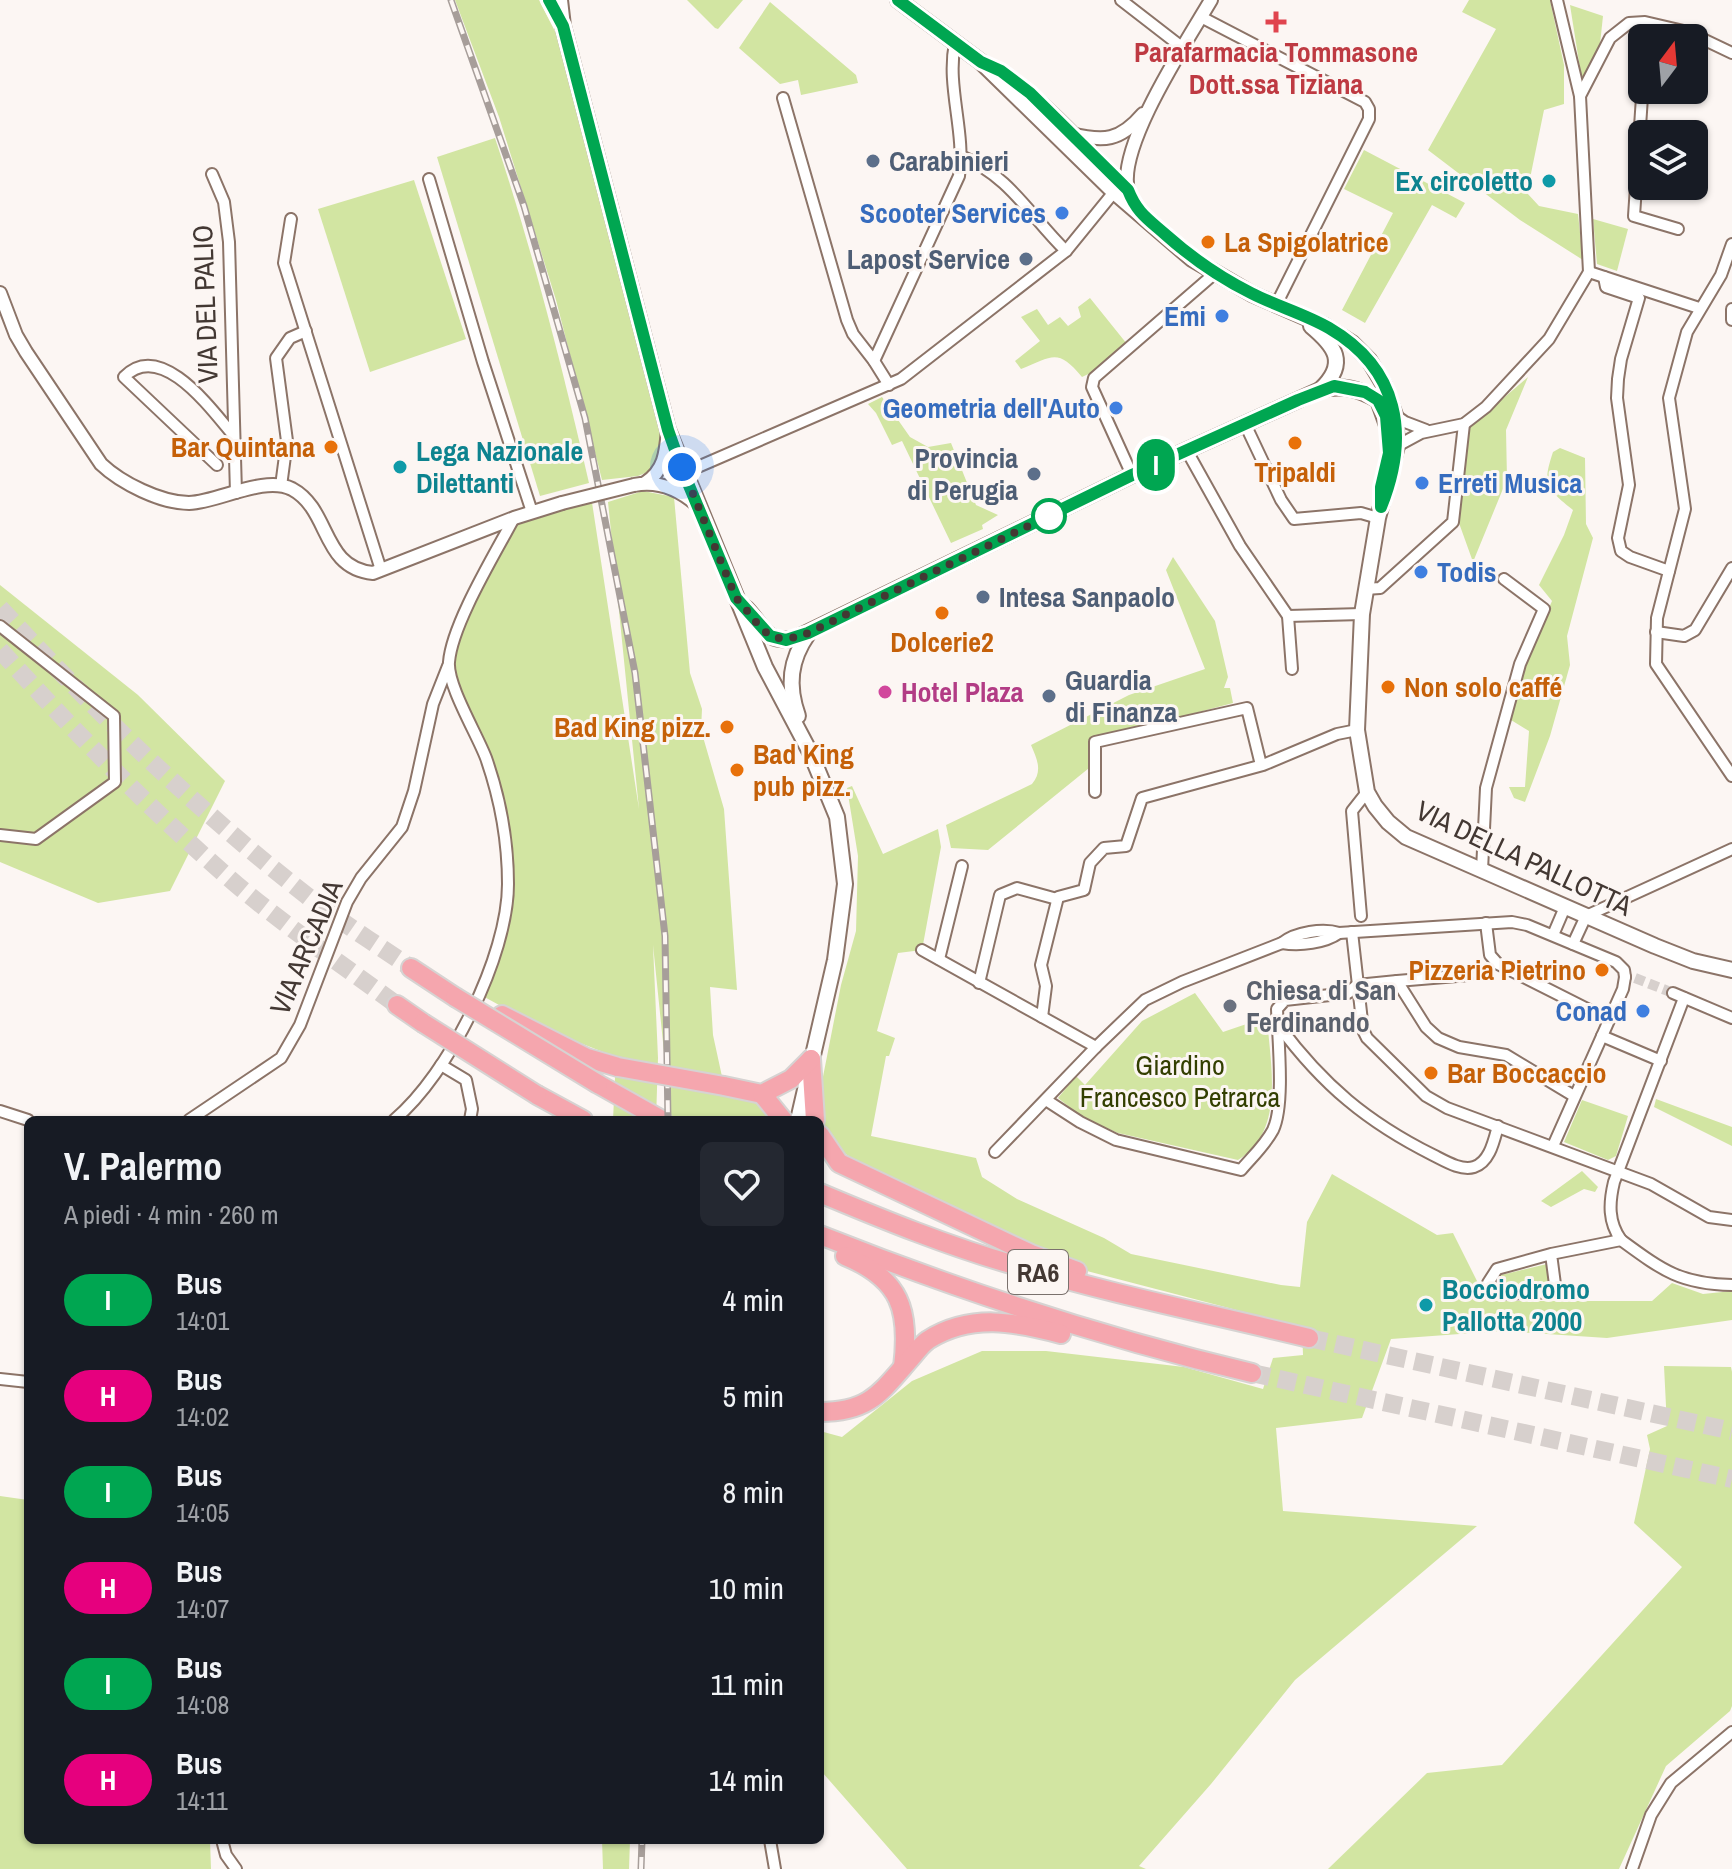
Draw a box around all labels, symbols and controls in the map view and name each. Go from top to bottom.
marker: Parafarmacia Tommasone Dott.ssa Tiziana [1267,13,1285,31]
north arrow [1628,24,1708,104]
map controls [1628,24,1708,200]
place label: Parafarmacia Tommasone Dott.ssa Tiziana [1134,33,1418,103]
button: layers [1628,120,1708,200]
place label: Carabinieri [889,142,1009,180]
marker: Carabinieri [864,152,882,170]
place label: Ex circoletto [1395,162,1533,200]
marker: Ex circoletto [1540,172,1558,190]
place label: Scooter Services [860,194,1046,232]
marker: Scooter Services [1053,204,1071,222]
place label: La Spigolatrice [1224,223,1389,261]
street label: VIA DEL PALIO [183,224,227,384]
marker: La Spigolatrice [1199,233,1217,251]
place label: Lapost Service [847,240,1010,278]
marker: Lapost Service [1017,250,1035,268]
place label: Emi [1164,297,1206,335]
marker: Emi [1213,307,1231,325]
place label: Geometria dell'Auto [883,389,1100,427]
marker: Geometria dell'Auto [1107,399,1125,417]
place label: Bar Quintana [171,428,315,466]
place label: Lega Nazionale Dilettanti [416,432,583,502]
marker: Tripaldi [1286,434,1304,452]
marker: Bar Quintana [322,438,340,456]
place label: Provincia di Perugia [907,439,1018,509]
line badge: I [1130,439,1182,491]
text: I [1153,446,1159,484]
your location [662,447,702,487]
place label: Tripaldi [1254,453,1336,491]
marker: Lega Nazionale Dilettanti [391,458,409,476]
place label: Erreti Musica [1438,464,1582,502]
marker: Provincia di Perugia [1025,465,1043,483]
marker: Erreti Musica [1413,474,1431,492]
unlabelled marker [1032,499,1066,533]
place label: Todis [1437,553,1497,591]
marker: Todis [1412,563,1430,581]
place label: Intesa Sanpaolo [999,578,1175,616]
marker: Intesa Sanpaolo [974,588,992,606]
marker: Dolcerie2 [933,604,951,622]
place label: Dolcerie2 [890,623,994,661]
place label: Guardia di Finanza [1065,661,1178,731]
place label: Non solo caffé [1404,668,1562,706]
place label: Hotel Plaza [901,673,1024,711]
marker: Non solo caffé [1379,678,1397,696]
marker: Hotel Plaza [876,683,894,701]
marker: Guardia di Finanza [1040,687,1058,705]
place label: Bad King pizz. [554,708,711,746]
marker: Bad King pizz. [718,718,736,736]
place label: Bad King pub pizz. [753,735,854,805]
marker: Bad King pub pizz. [728,761,746,779]
street label: VIA DELLA PALLOTTA [1410,791,1639,925]
street label: VIA ARCADIA [261,873,352,1020]
place label: Pizzeria Pietrino [1409,951,1586,989]
marker: Pizzeria Pietrino [1593,961,1611,979]
place label: Chiesa di San Ferdinando [1246,971,1397,1041]
place label: Conad [1556,992,1627,1030]
marker: Chiesa di San Ferdinando [1221,997,1239,1015]
marker: Conad [1634,1002,1652,1020]
park label: Giardino Francesco Petrarca [1080,1046,1280,1116]
place label: Bar Boccaccio [1447,1054,1607,1092]
marker: Bar Boccaccio [1422,1064,1440,1082]
text: V. Palermo [64,1141,222,1192]
button: heart [700,1142,784,1226]
text: A piedi · 4 min · 260 m [64,1197,279,1232]
road number: RA6 [1008,1250,1068,1294]
text: Bus [176,1263,222,1303]
place label: Bocciodromo Pallotta 2000 [1442,1270,1590,1340]
text: 4 min [722,1280,784,1320]
text: I [105,1281,111,1319]
marker: Bocciodromo Pallotta 2000 [1417,1296,1435,1314]
text: 14:01 [176,1303,229,1338]
text: Bus [176,1359,222,1399]
text: 5 min [722,1376,784,1416]
text: H [100,1377,116,1415]
text: 14:02 [176,1399,229,1434]
text: Bus [176,1455,222,1495]
text: 8 min [722,1472,784,1512]
text: I [105,1473,111,1511]
text: 14:05 [176,1495,229,1530]
text: Bus [176,1551,222,1591]
text: 10 min [709,1568,784,1608]
text: H [100,1569,116,1607]
text: 14:07 [176,1591,229,1626]
text: Bus [176,1647,222,1687]
text: 11 min [711,1664,784,1704]
text: I [105,1665,111,1703]
text: 14:08 [176,1687,229,1722]
text: Bus [176,1743,222,1783]
text: 14 min [709,1760,784,1800]
text: H [100,1761,116,1799]
text: 14:11 [176,1783,228,1818]

